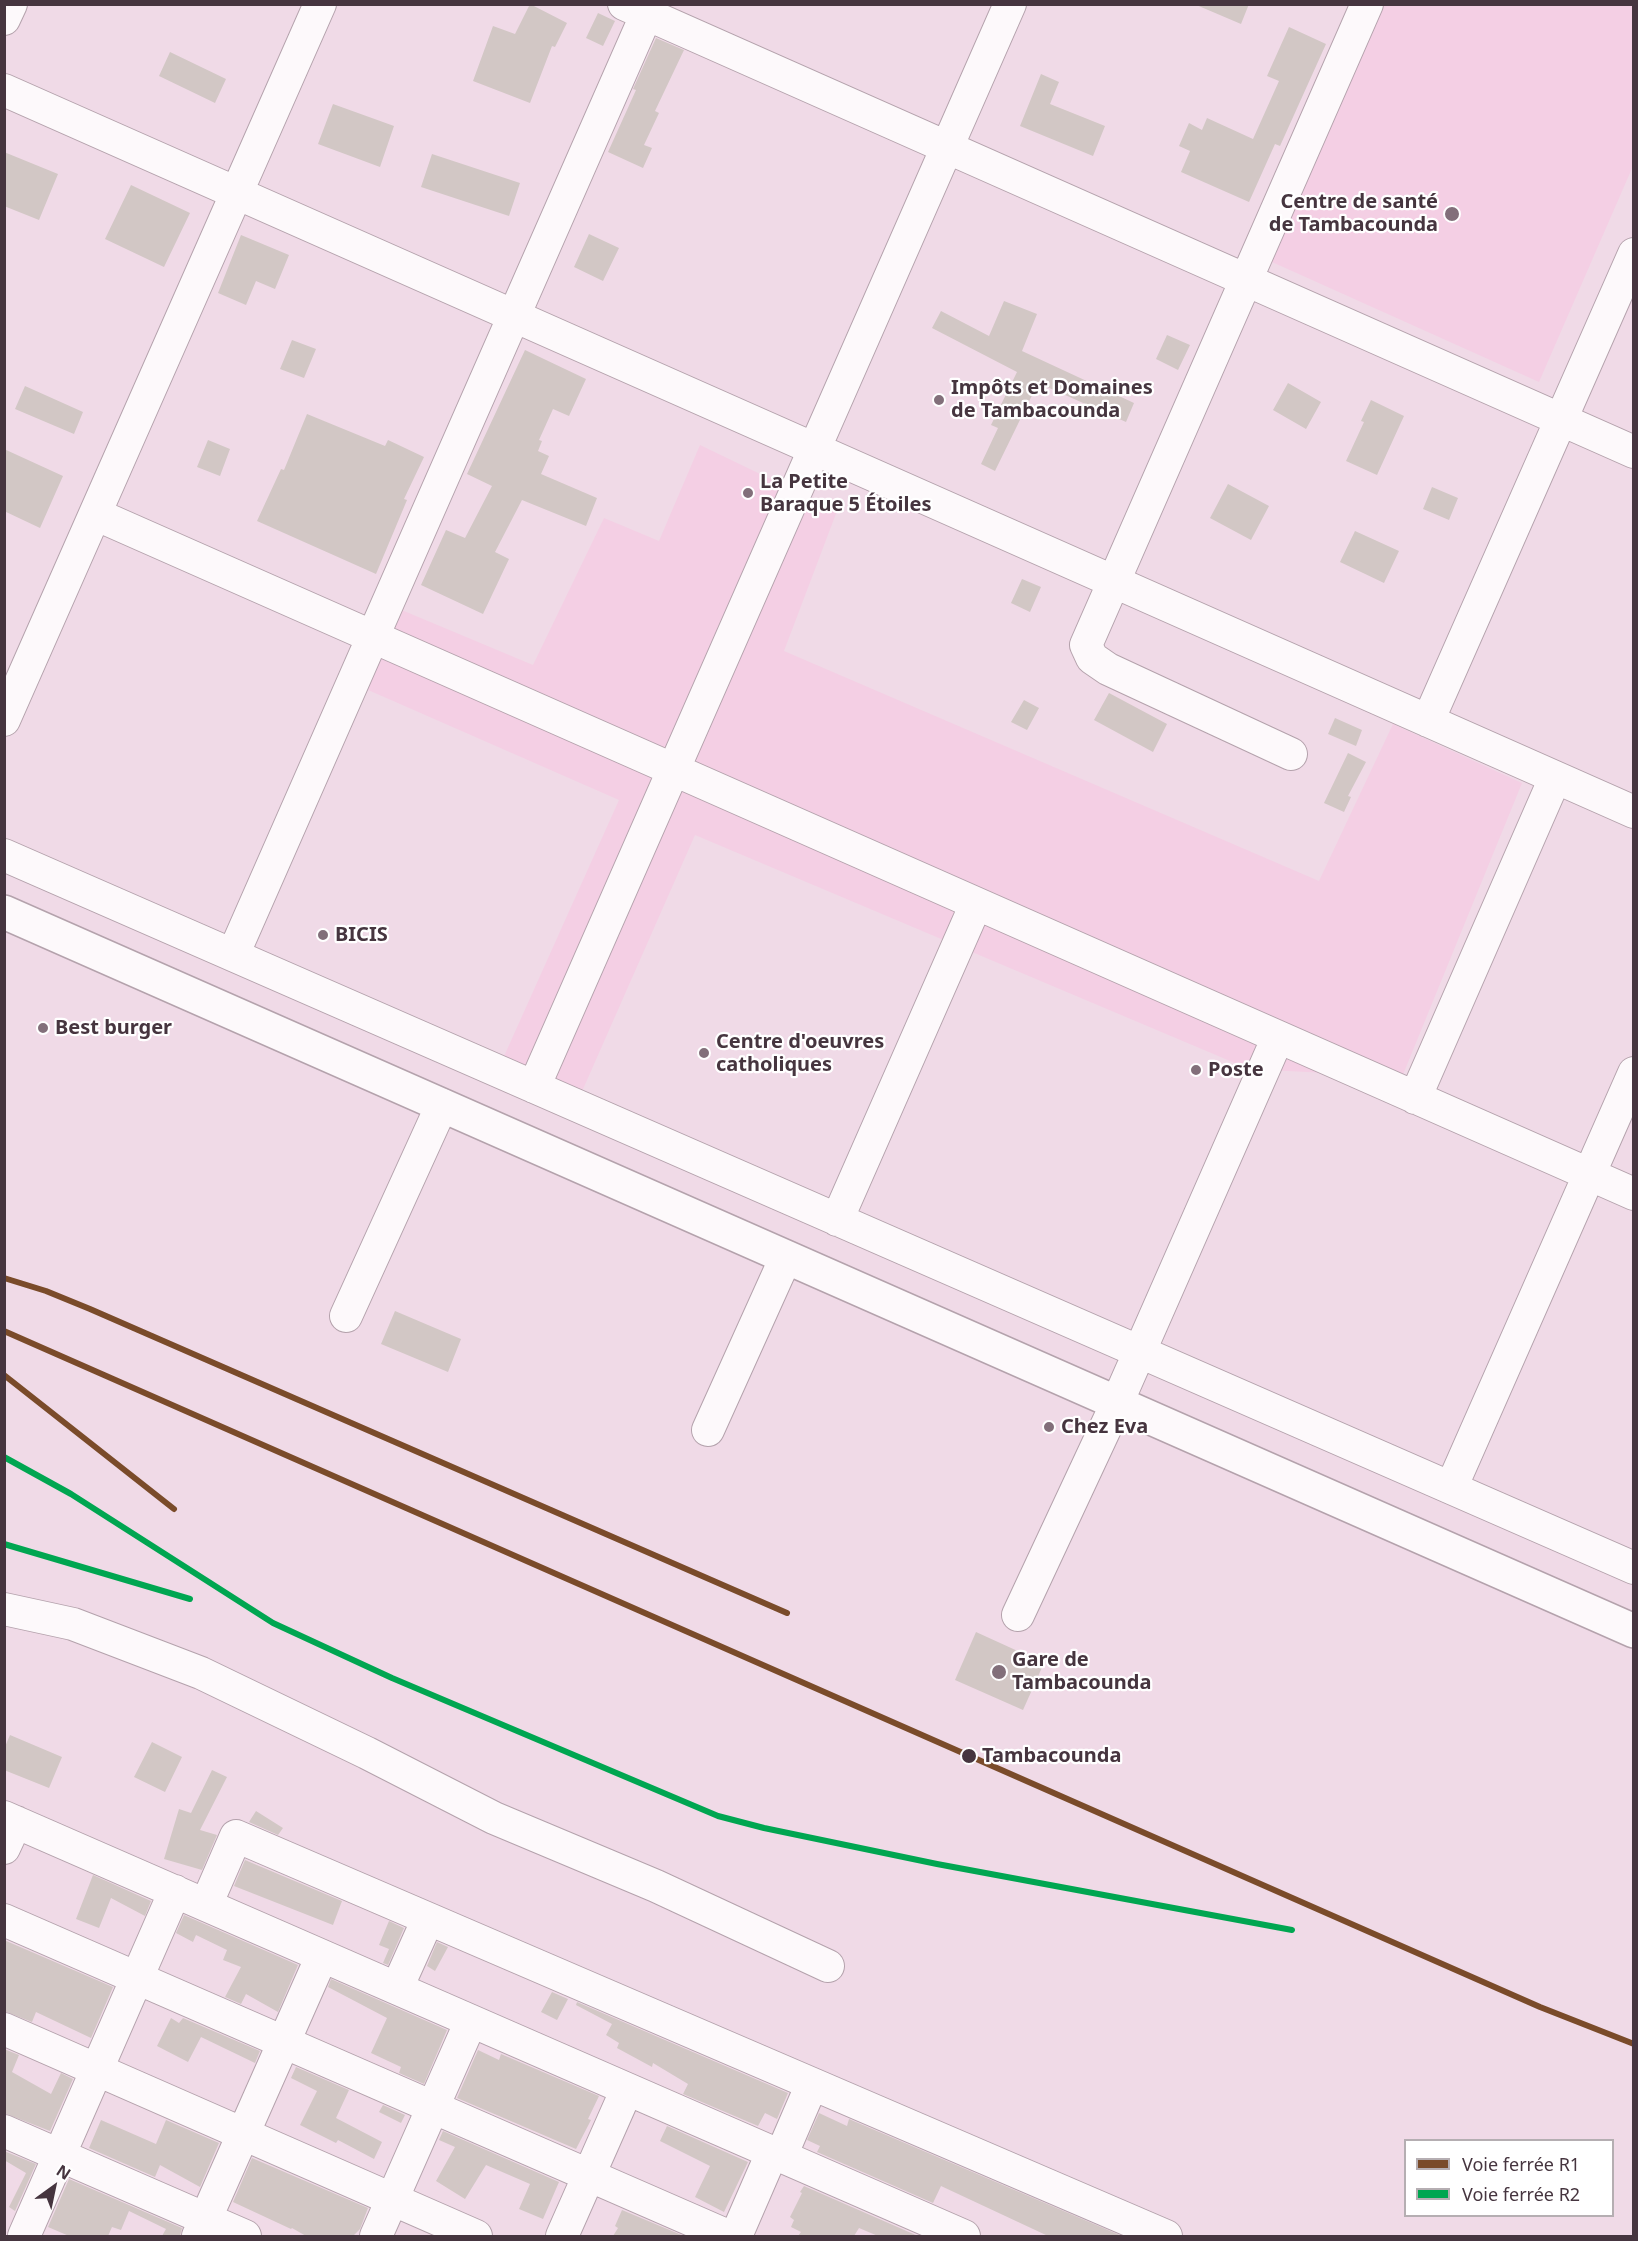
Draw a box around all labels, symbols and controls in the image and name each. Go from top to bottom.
place label: Centre de santé de Tambacounda [1269,190,1438,237]
marker: Centre de santé de Tambacounda [1443,205,1461,223]
place label: Impôts et Domaines de Tambacounda [951,376,1153,423]
marker: Impôts et Domaines de Tambacounda [932,393,946,407]
place label: La Petite Baraque 5 Étoiles [760,470,932,517]
marker: La Petite Baraque 5 Étoiles [741,486,755,500]
place label: BICIS [335,923,388,947]
marker: BICIS [316,928,330,942]
place label: Best burger [55,1016,172,1040]
marker: Best burger [36,1021,50,1035]
place label: Centre d'oeuvres catholiques [716,1030,884,1077]
marker: Centre d'oeuvres catholiques [697,1046,711,1060]
place label: Poste [1208,1058,1264,1082]
marker: Poste [1189,1063,1203,1077]
place label: Chez Eva [1061,1415,1148,1439]
marker: Chez Eva [1042,1420,1056,1434]
place label: Gare de Tambacounda [1012,1648,1151,1695]
marker: Gare de Tambacounda [990,1663,1008,1681]
place label: Tambacounda [982,1744,1121,1768]
marker: Tambacounda [960,1747,978,1765]
legend [1404,2139,1614,2217]
text: Voie ferrée R1 [1462,2152,1580,2176]
north arrow [24,2157,84,2217]
text: N [52,2159,75,2185]
text: Voie ferrée R2 [1462,2182,1580,2206]

